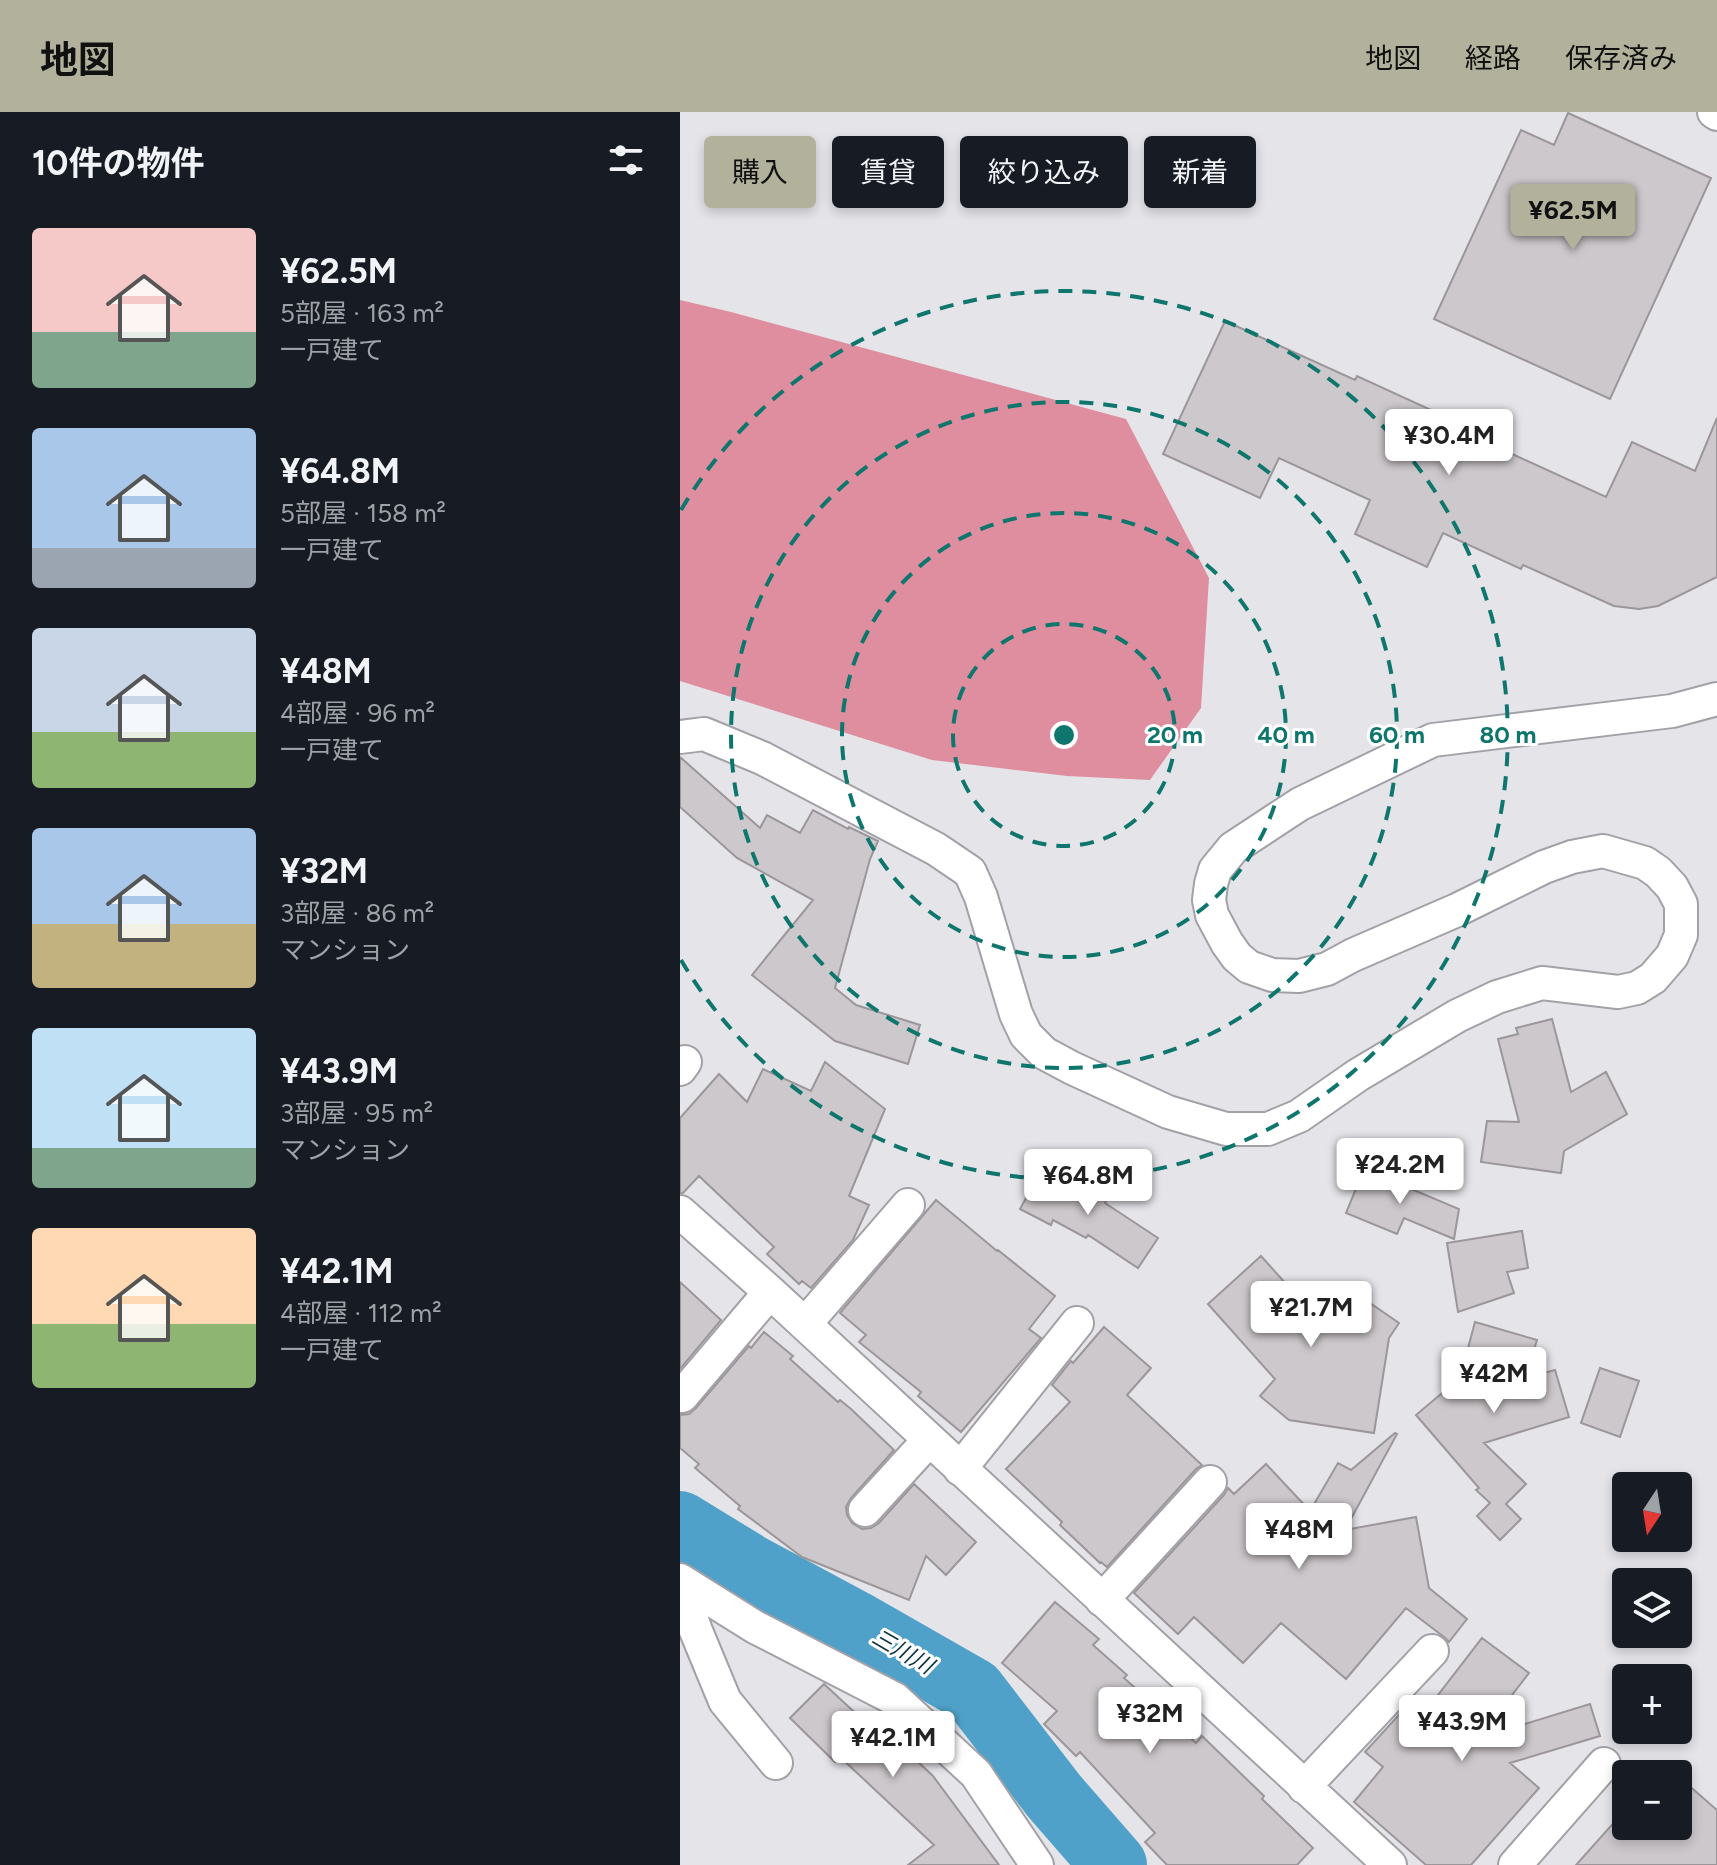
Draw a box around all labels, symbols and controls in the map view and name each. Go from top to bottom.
text: 地図 [40,37,116,83]
text: 地図 [1365,41,1421,75]
text: 経路 [1465,41,1521,75]
text: 保存済み [1565,41,1677,75]
chip: 購入 [704,136,816,208]
chip: 賃貸 [832,136,944,208]
chip: 絞り込み [960,136,1128,208]
chip: 新着 [1144,136,1256,208]
icon: filters [604,138,648,182]
text: 10件の物件 [32,143,204,184]
pin: ¥62.5M [1508,184,1638,252]
text: ¥62.5M [1528,194,1618,226]
text: ¥62.5M [280,251,397,292]
icon: home [96,260,192,356]
text: 5部屋 · 163 m² [280,297,444,329]
text: 一戸建て [280,334,384,366]
pin: ¥30.4M [1384,409,1514,477]
text: ¥30.4M [1403,419,1495,451]
text: ¥64.8M [280,451,400,492]
icon: home [96,460,192,556]
text: 5部屋 · 158 m² [280,497,446,529]
text: 一戸建て [280,534,384,566]
text: ¥48M [280,651,372,692]
icon: home [96,660,192,756]
text: 4部屋 · 96 m² [280,697,435,729]
text: 20 m [1147,720,1203,749]
text: 40 m [1257,720,1315,749]
text: 60 m [1369,720,1425,749]
text: 80 m [1480,720,1536,749]
centre of rings [1050,721,1078,749]
text: 一戸建て [280,734,384,766]
text: ¥32M [280,851,368,892]
icon: home [96,860,192,956]
text: 3部屋 · 86 m² [280,897,434,929]
text: マンション [280,934,410,966]
text: ¥43.9M [280,1051,398,1092]
icon: home [96,1060,192,1156]
text: 3部屋 · 95 m² [280,1097,433,1129]
text: マンション [280,1134,410,1166]
pin: ¥24.2M [1335,1138,1465,1206]
text: ¥24.2M [1355,1148,1445,1180]
pin: ¥64.8M [1023,1149,1153,1217]
text: ¥64.8M [1042,1159,1134,1191]
text: ¥42.1M [280,1251,393,1292]
icon: home [96,1260,192,1356]
pin: ¥21.7M [1246,1281,1376,1349]
text: ¥21.7M [1269,1291,1353,1323]
text: 4部屋 · 112 m² [280,1297,442,1329]
text: 一戸建て [280,1334,384,1366]
pin: ¥42M [1447,1347,1541,1415]
text: ¥42M [1459,1357,1529,1389]
north arrow [1612,1472,1692,1552]
map controls [1612,1472,1692,1840]
pin: ¥48M [1252,1503,1346,1571]
text: ¥48M [1264,1513,1334,1545]
button: layers [1612,1568,1692,1648]
water label: 三川川 [867,1623,940,1681]
button: + [1612,1664,1692,1744]
pin: ¥32M [1103,1687,1197,1755]
pin: ¥43.9M [1397,1695,1527,1763]
text: ¥32M [1116,1697,1184,1729]
text: ¥43.9M [1417,1705,1507,1737]
pin: ¥42.1M [828,1711,958,1779]
text: ¥42.1M [850,1721,936,1753]
button: − [1612,1760,1692,1840]

